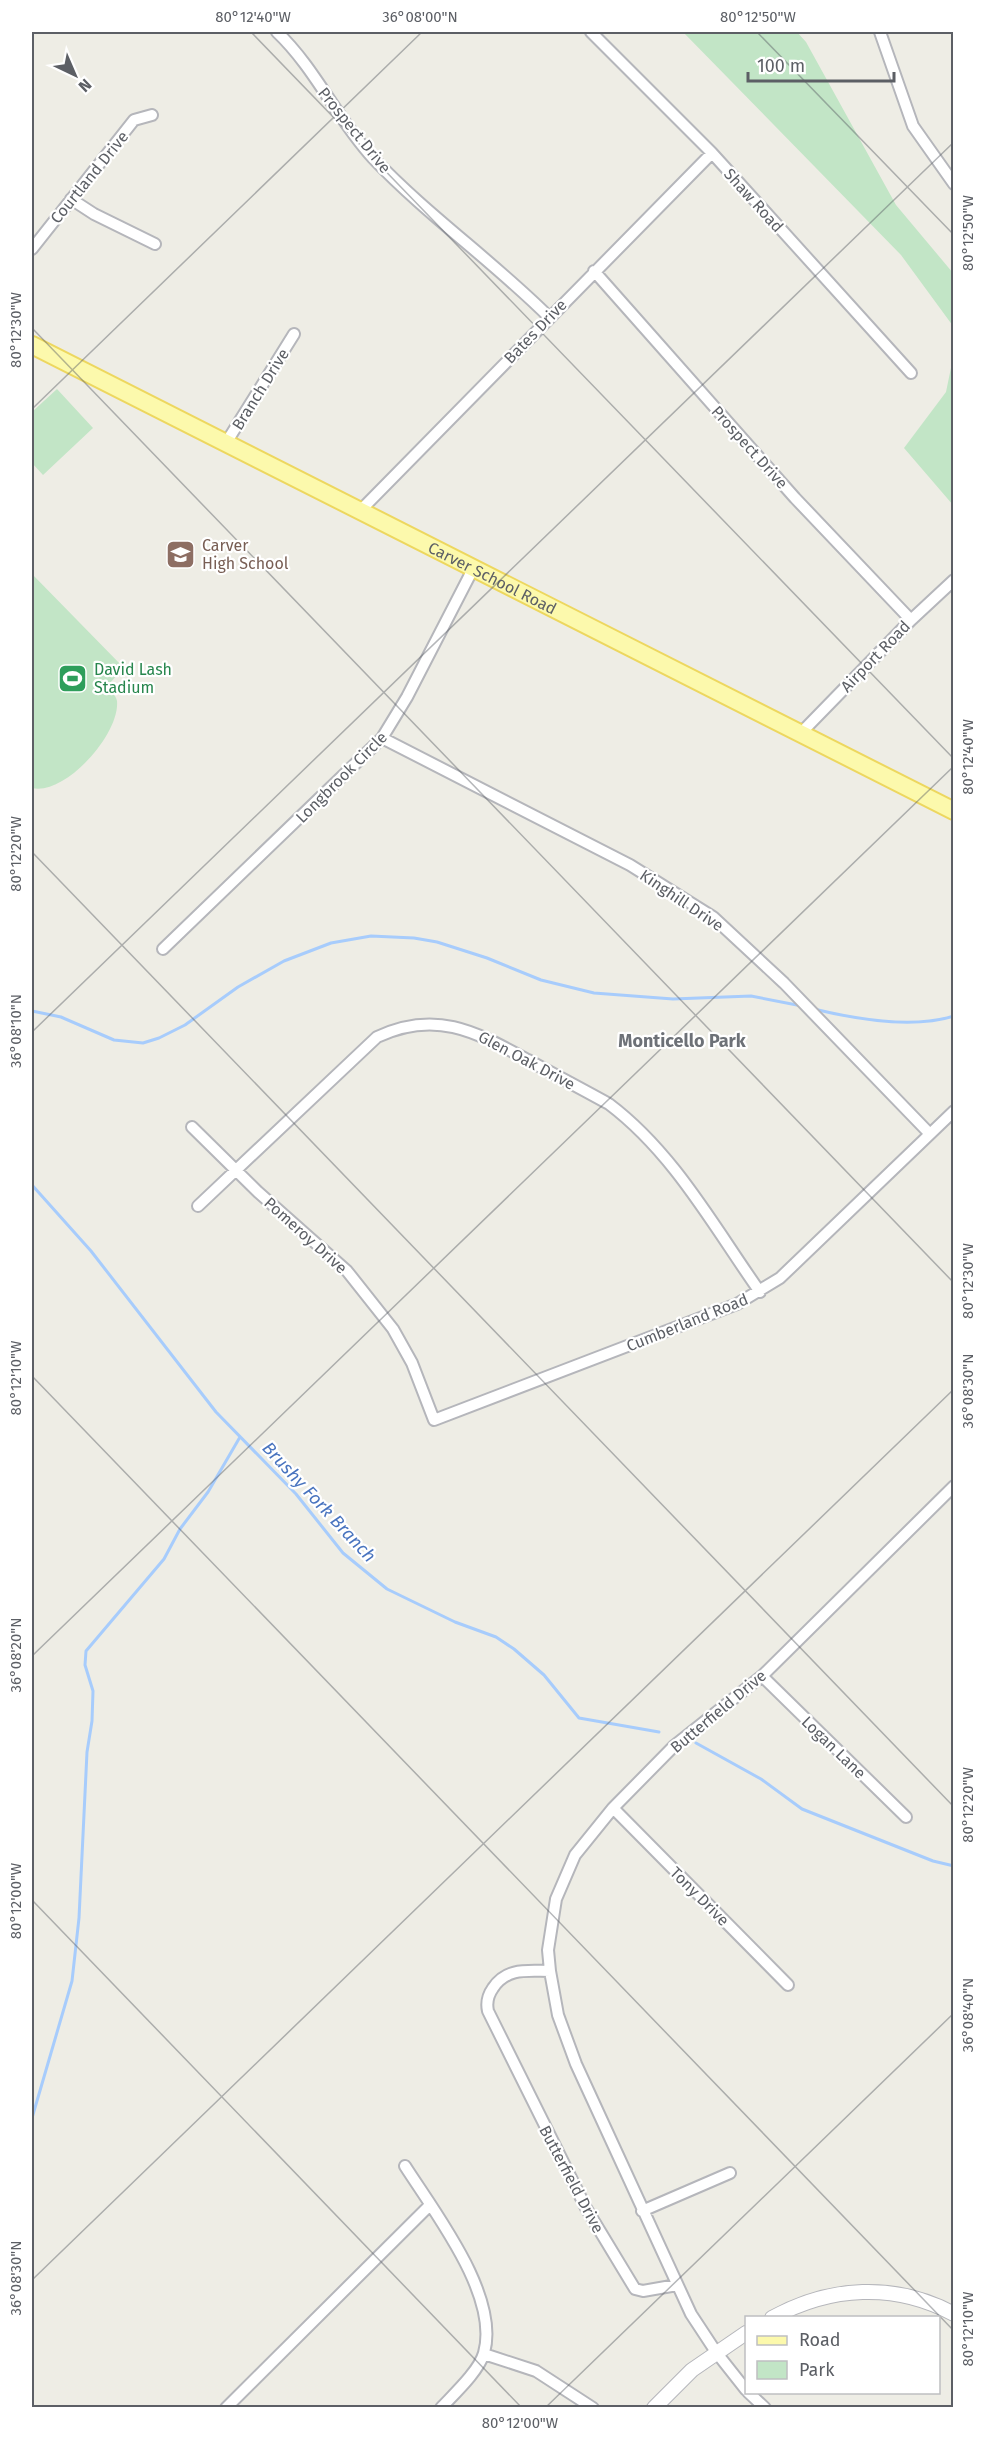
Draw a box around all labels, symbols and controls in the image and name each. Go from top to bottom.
text: 80°12'40"W [215,8,291,26]
text: 36°08'00"N [382,8,458,26]
text: 80°12'50"W [720,8,797,26]
north arrow [45,45,105,105]
scale bar [748,45,894,83]
text: 100 m [757,55,805,77]
text: N [75,75,95,96]
street label: Prospect Drive [314,84,395,177]
street label: Courtland Drive [46,127,132,227]
street label: Shaw Road [720,164,787,236]
text: 80°12'50"W [959,194,977,271]
text: 80°12'30"W [7,292,25,368]
street label: Bates Drive [500,295,571,367]
street label: Branch Drive [228,345,293,433]
street label: Prospect Drive [707,402,792,493]
place label: Carver High School [202,536,289,573]
school or university icon: Carver High School [165,538,197,570]
street label: Carver School Road [425,538,560,619]
street label: Airport Road [837,617,914,696]
place label: David Lash Stadium [94,660,172,697]
sports icon: David Lash Stadium [57,662,89,694]
text: 80°12'40"W [959,719,977,795]
street label: Longbrook Circle [292,728,391,827]
text: 80°12'20"W [7,816,25,892]
street label: Kinghill Drive [636,866,727,935]
text: 36°08'10"N [7,994,25,1068]
street label: Glen Oak Drive [475,1027,578,1094]
district label: Monticello Park [618,1030,747,1052]
street label: Pomeroy Drive [260,1193,351,1278]
text: 80°12'30"W [959,1243,977,1319]
street label: Cumberland Road [624,1289,751,1356]
text: 80°12'10"W [7,1340,25,1415]
text: 36°08'30"N [959,1354,977,1428]
water label: Brushy Fork Branch [258,1437,380,1567]
text: 36°08'20"N [7,1618,25,1692]
street label: Butterfield Drive [667,1666,770,1757]
street label: Logan Lane [798,1712,870,1783]
text: 80°12'20"W [959,1767,977,1843]
text: 80°12'00"W [7,1862,25,1939]
street label: Tony Drive [666,1863,733,1930]
text: 36°08'40"N [959,1978,977,2052]
street label: Butterfield Drive [535,2122,608,2236]
text: 36°08'30"N [7,2241,25,2315]
text: 80°12'10"W [959,2291,977,2366]
legend [745,2316,940,2394]
text: Road [799,2329,841,2351]
text: Park [799,2359,835,2381]
text: 80°12'00"W [482,2414,559,2432]

